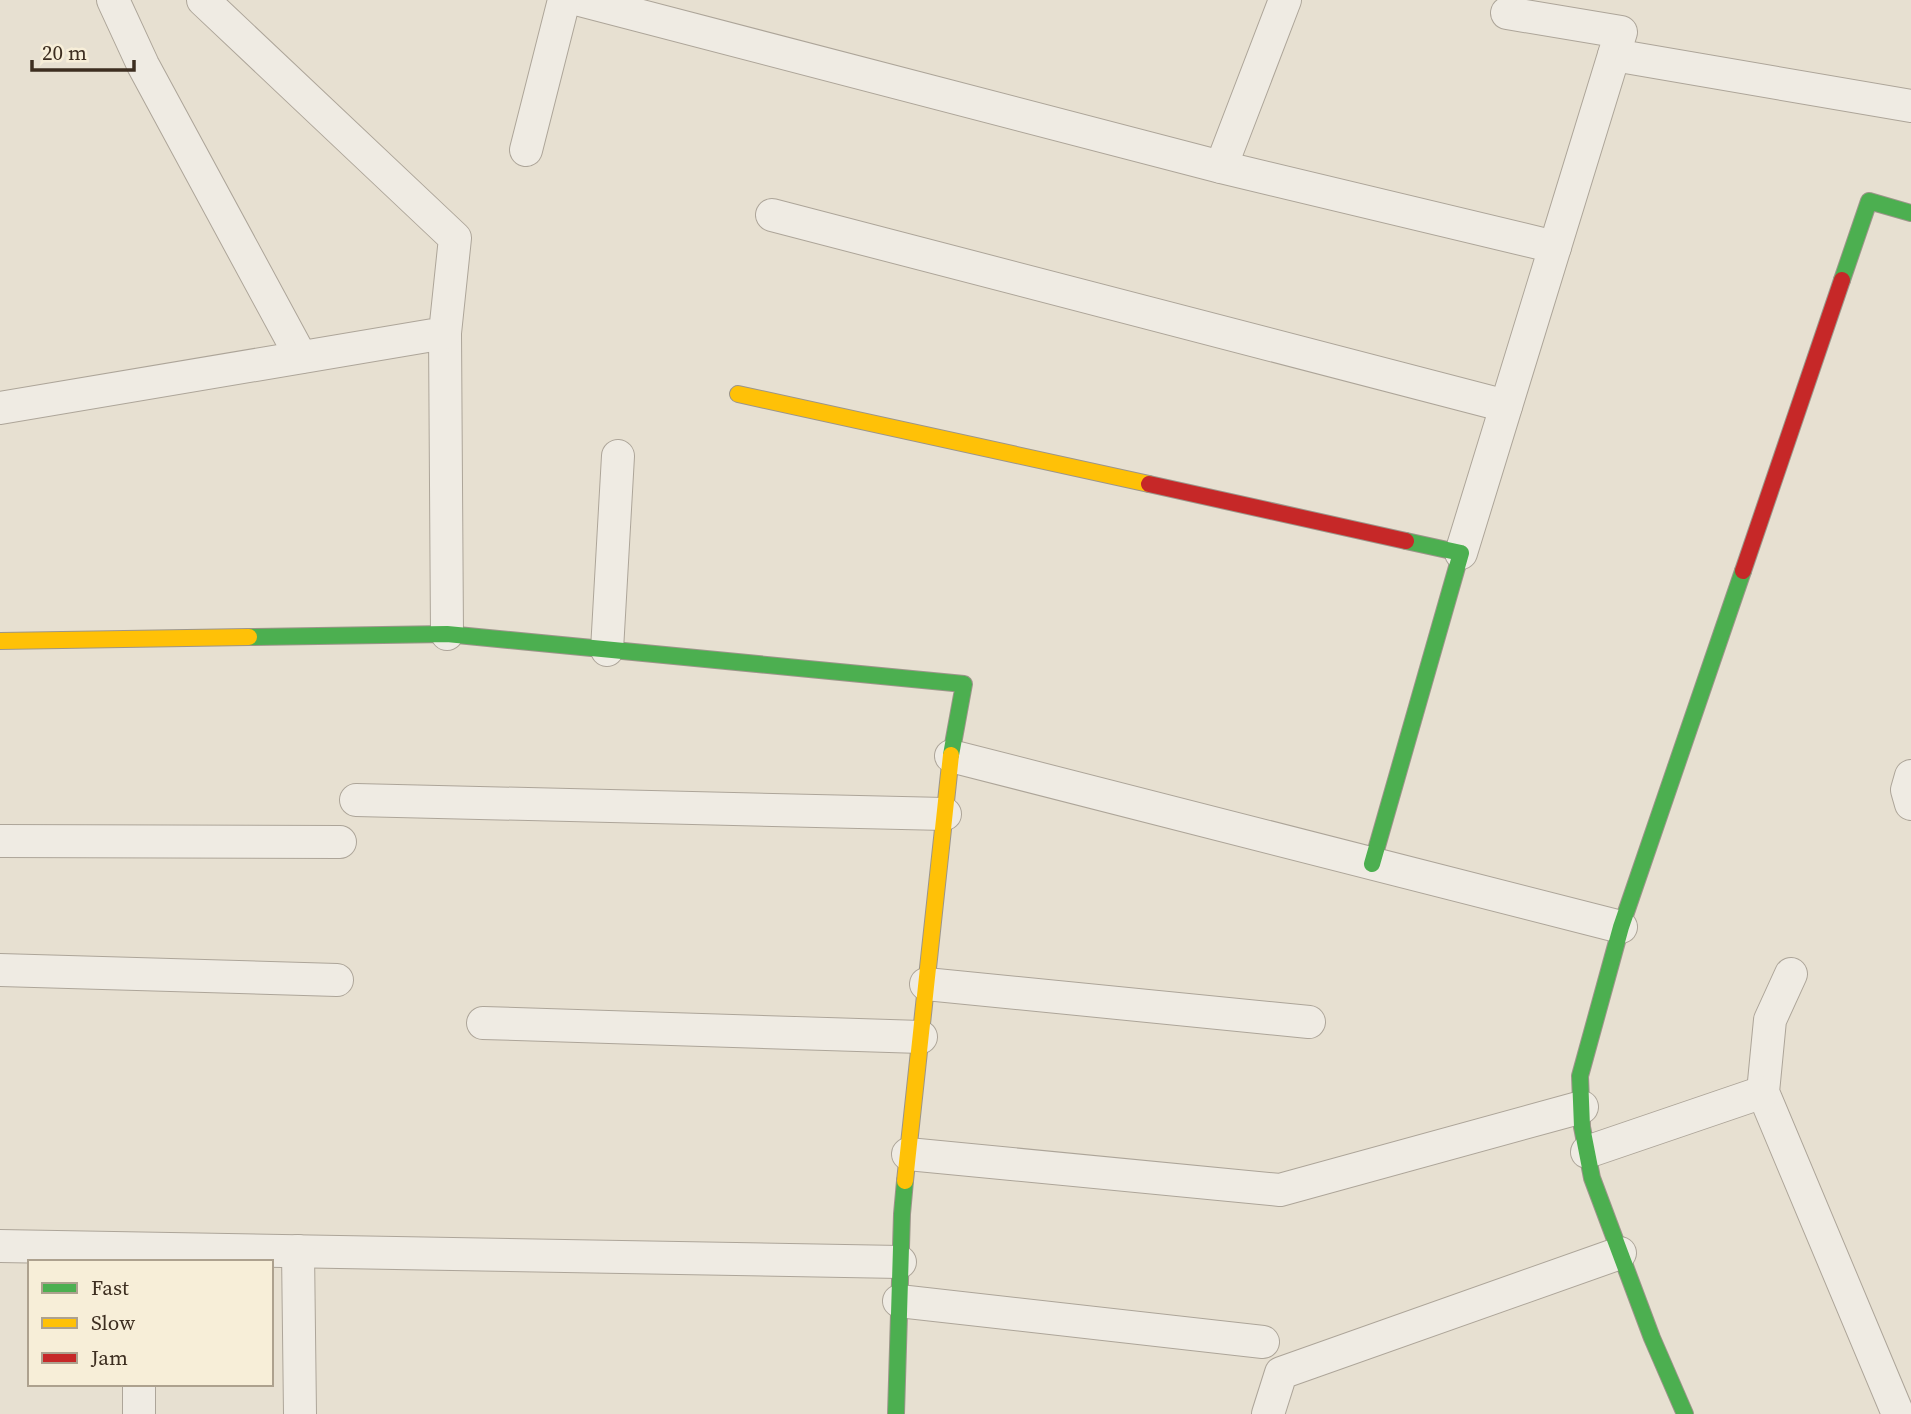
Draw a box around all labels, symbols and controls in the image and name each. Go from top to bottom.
scale bar [32,28,133,72]
text: 20 m [42,38,87,67]
legend [28,1260,273,1386]
text: Fast [91,1273,129,1302]
text: Slow [91,1308,135,1337]
text: Jam [90,1343,128,1372]

